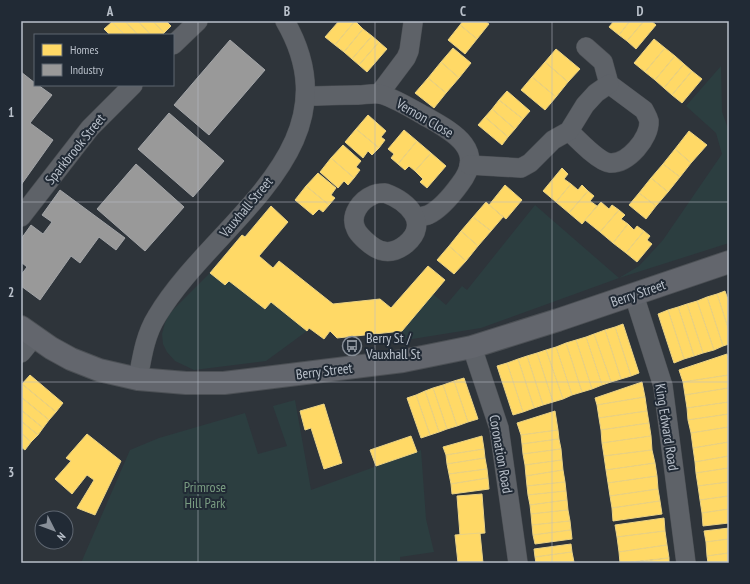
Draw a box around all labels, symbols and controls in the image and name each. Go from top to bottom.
text: A [106,3,114,20]
text: B [284,3,290,20]
text: C [460,3,466,20]
text: D [637,3,644,20]
legend [34,34,174,86]
text: Homes [70,42,98,57]
text: Industry [70,62,104,77]
street label: Vernon Close [392,94,457,142]
text: 1 [8,104,14,121]
street label: Sparkbrook Street [41,110,109,188]
street label: Vauxhall Street [215,173,277,242]
street label: Berry Street [608,275,668,311]
text: 2 [8,284,14,301]
place label: Berry St / Vauxhall St [365,329,421,363]
bus stop icon: Berry St / Vauxhall St [341,335,363,357]
street label: Berry Street [295,359,353,383]
street label: King Edward Road [651,382,683,472]
street label: Coronation Road [485,413,517,495]
text: 3 [8,464,14,481]
park label: Primrose Hill Park [184,478,226,512]
north arrow [34,510,74,550]
text: N [54,530,69,544]

